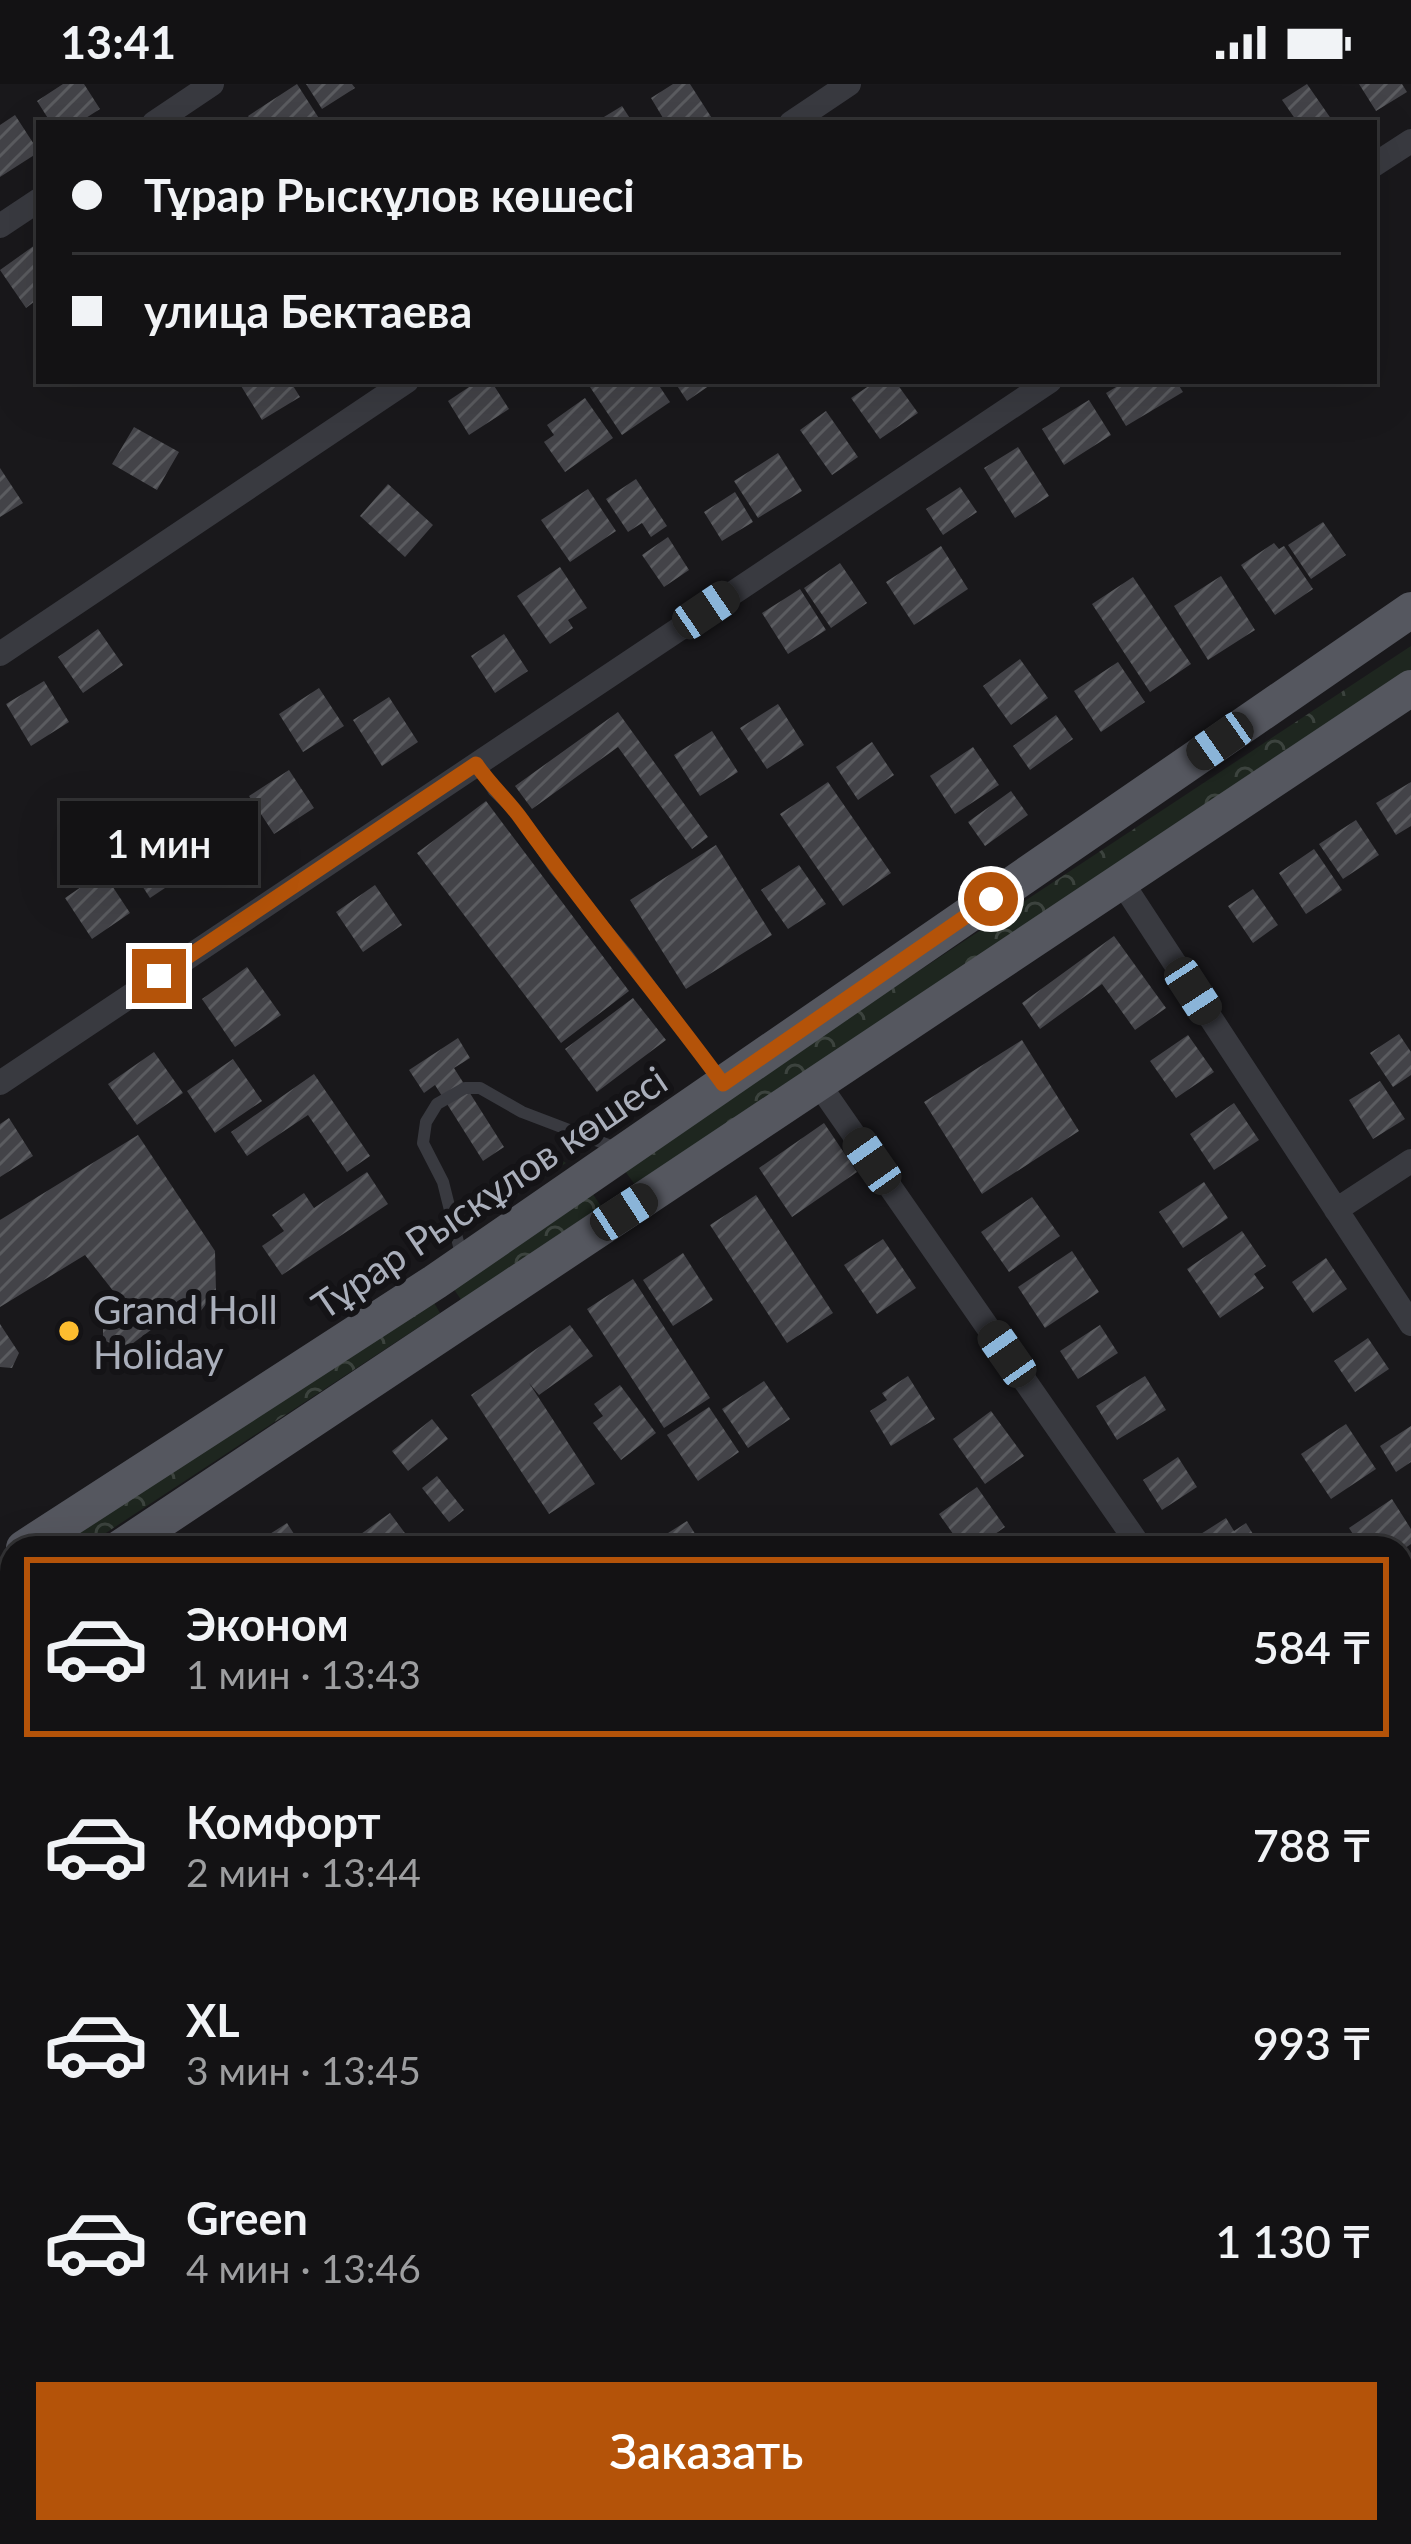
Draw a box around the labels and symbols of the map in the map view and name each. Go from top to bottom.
car [666,575,746,645]
car [1180,706,1260,776]
callout: 1 мин [60,802,258,886]
route start [964,872,1018,926]
route end [132,949,186,1003]
car [1158,951,1228,1031]
street label: Тұрар Рыскұлов көшесі [303,1056,675,1328]
car [837,1121,907,1201]
car [584,1177,664,1247]
place label: Grand Holl Holiday [93,1286,278,1377]
car [972,1314,1042,1394]
marker: Grand Holl Holiday [56,1318,82,1344]

